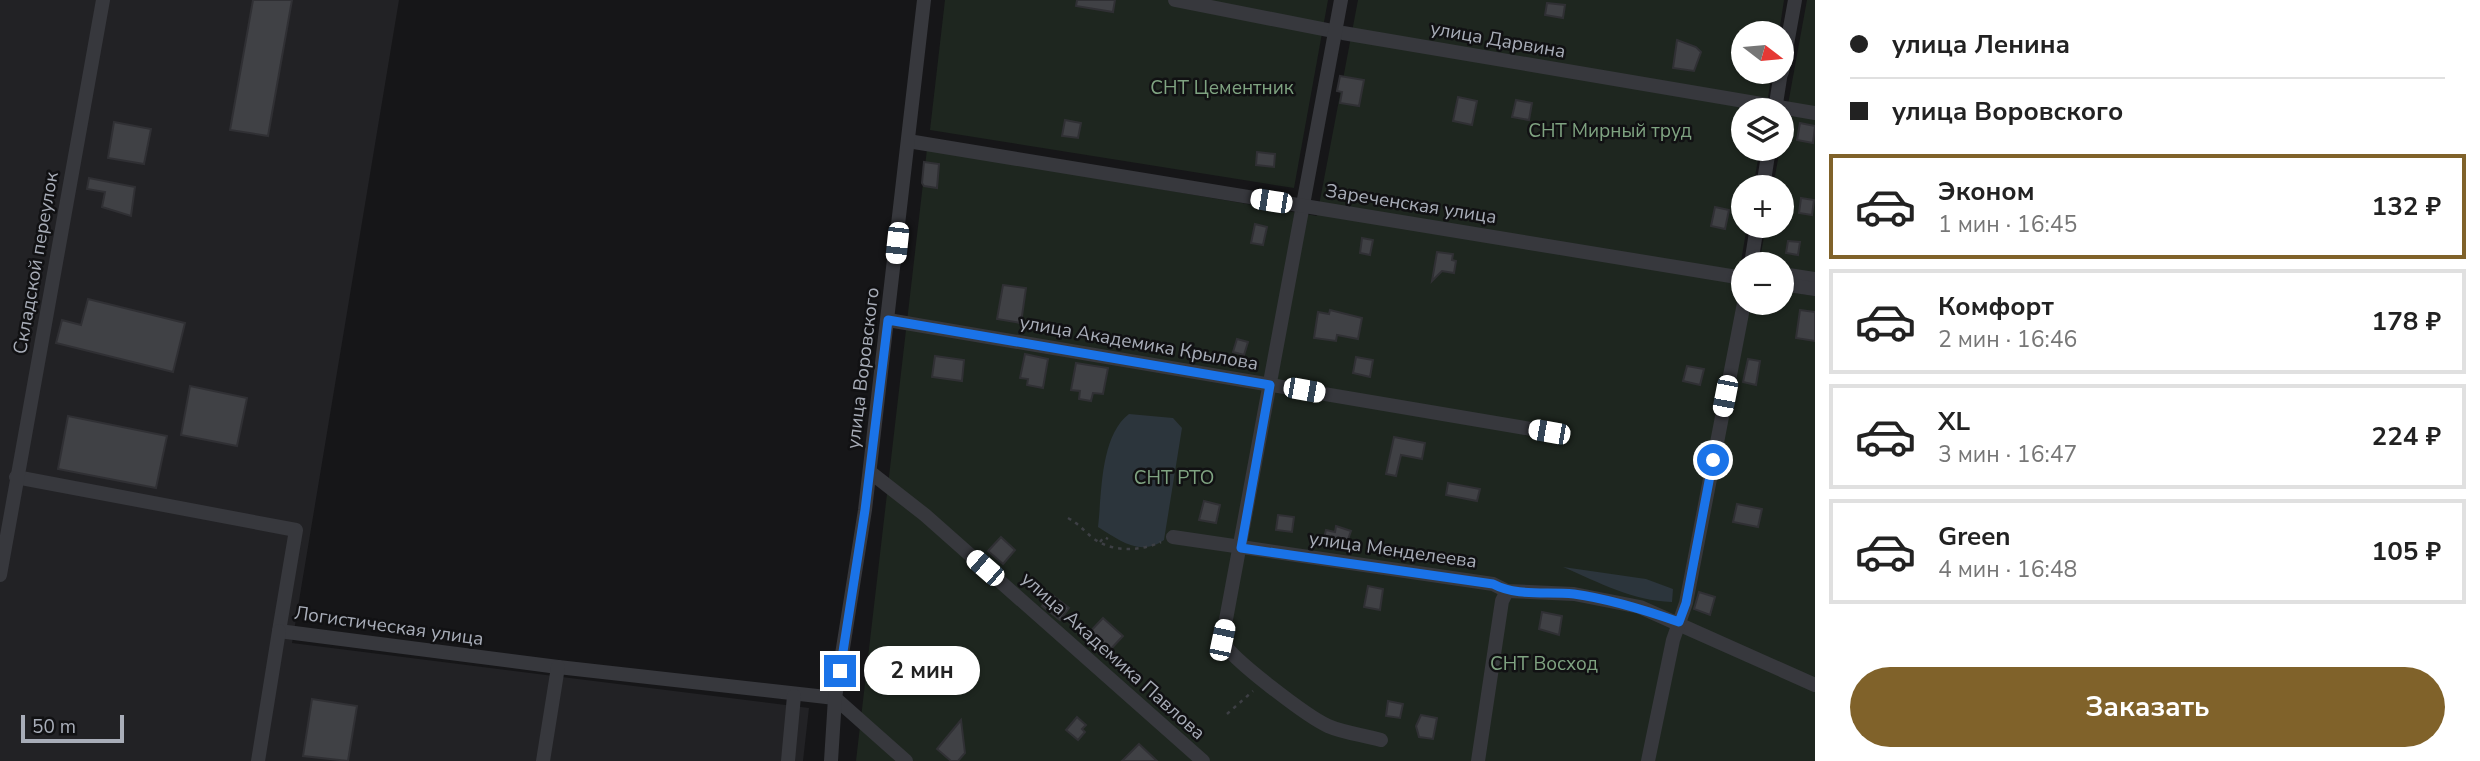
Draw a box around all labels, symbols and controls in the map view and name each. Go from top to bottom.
street label: улица Дарвина [1428,15,1568,65]
north arrow [1731,21,1794,84]
map controls [1731,21,1794,315]
text: улица Ленина [1892,27,2070,62]
park label: СНТ Цементник [1150,75,1294,101]
text: улица Воровского [1892,94,2123,129]
button: layers [1731,98,1794,161]
park label: СНТ Мирный труд [1528,118,1692,144]
street label: Складской переулок [7,170,65,356]
text: Эконом [1938,174,2035,209]
button: + [1731,175,1794,238]
icon: car [1854,175,1917,238]
street label: Зареченская улица [1323,178,1499,230]
car [1249,187,1294,215]
text: 132 ₽ [2372,189,2441,224]
text: 1 мин · 16:45 [1938,209,2077,240]
car [885,221,910,265]
button: − [1731,252,1794,315]
street label: улица Воровского [840,286,886,450]
text: Комфорт [1938,289,2054,324]
icon: car [1854,290,1917,353]
text: 178 ₽ [2372,304,2441,339]
street label: улица Академика Крылова [1018,309,1260,377]
text: 2 мин · 16:46 [1938,324,2077,355]
car [1711,373,1740,419]
car [1282,376,1327,404]
text: XL [1938,404,1970,439]
icon: car [1854,405,1917,468]
car [1527,418,1572,446]
text: 224 ₽ [2372,419,2441,454]
text: 3 мин · 16:47 [1938,439,2077,470]
route start [1697,444,1729,476]
park label: СНТ РТО [1134,465,1214,491]
text: Green [1938,519,2011,554]
icon: car [1854,520,1917,583]
street label: улица Менделеева [1307,525,1479,575]
text: 105 ₽ [2372,534,2441,569]
car [963,546,1008,590]
text: 4 мин · 16:48 [1938,554,2077,585]
street label: улица Академика Павлова [1015,566,1211,746]
street label: Логистическая улица [293,600,485,652]
car [1208,617,1237,663]
callout: 2 мин [864,646,980,696]
park label: СНТ Восход [1490,651,1598,677]
route end [824,655,856,687]
text: 2 мин [890,655,954,686]
button: Заказать [1850,667,2445,747]
scale bar [21,712,124,744]
text: 50 m [32,714,76,740]

